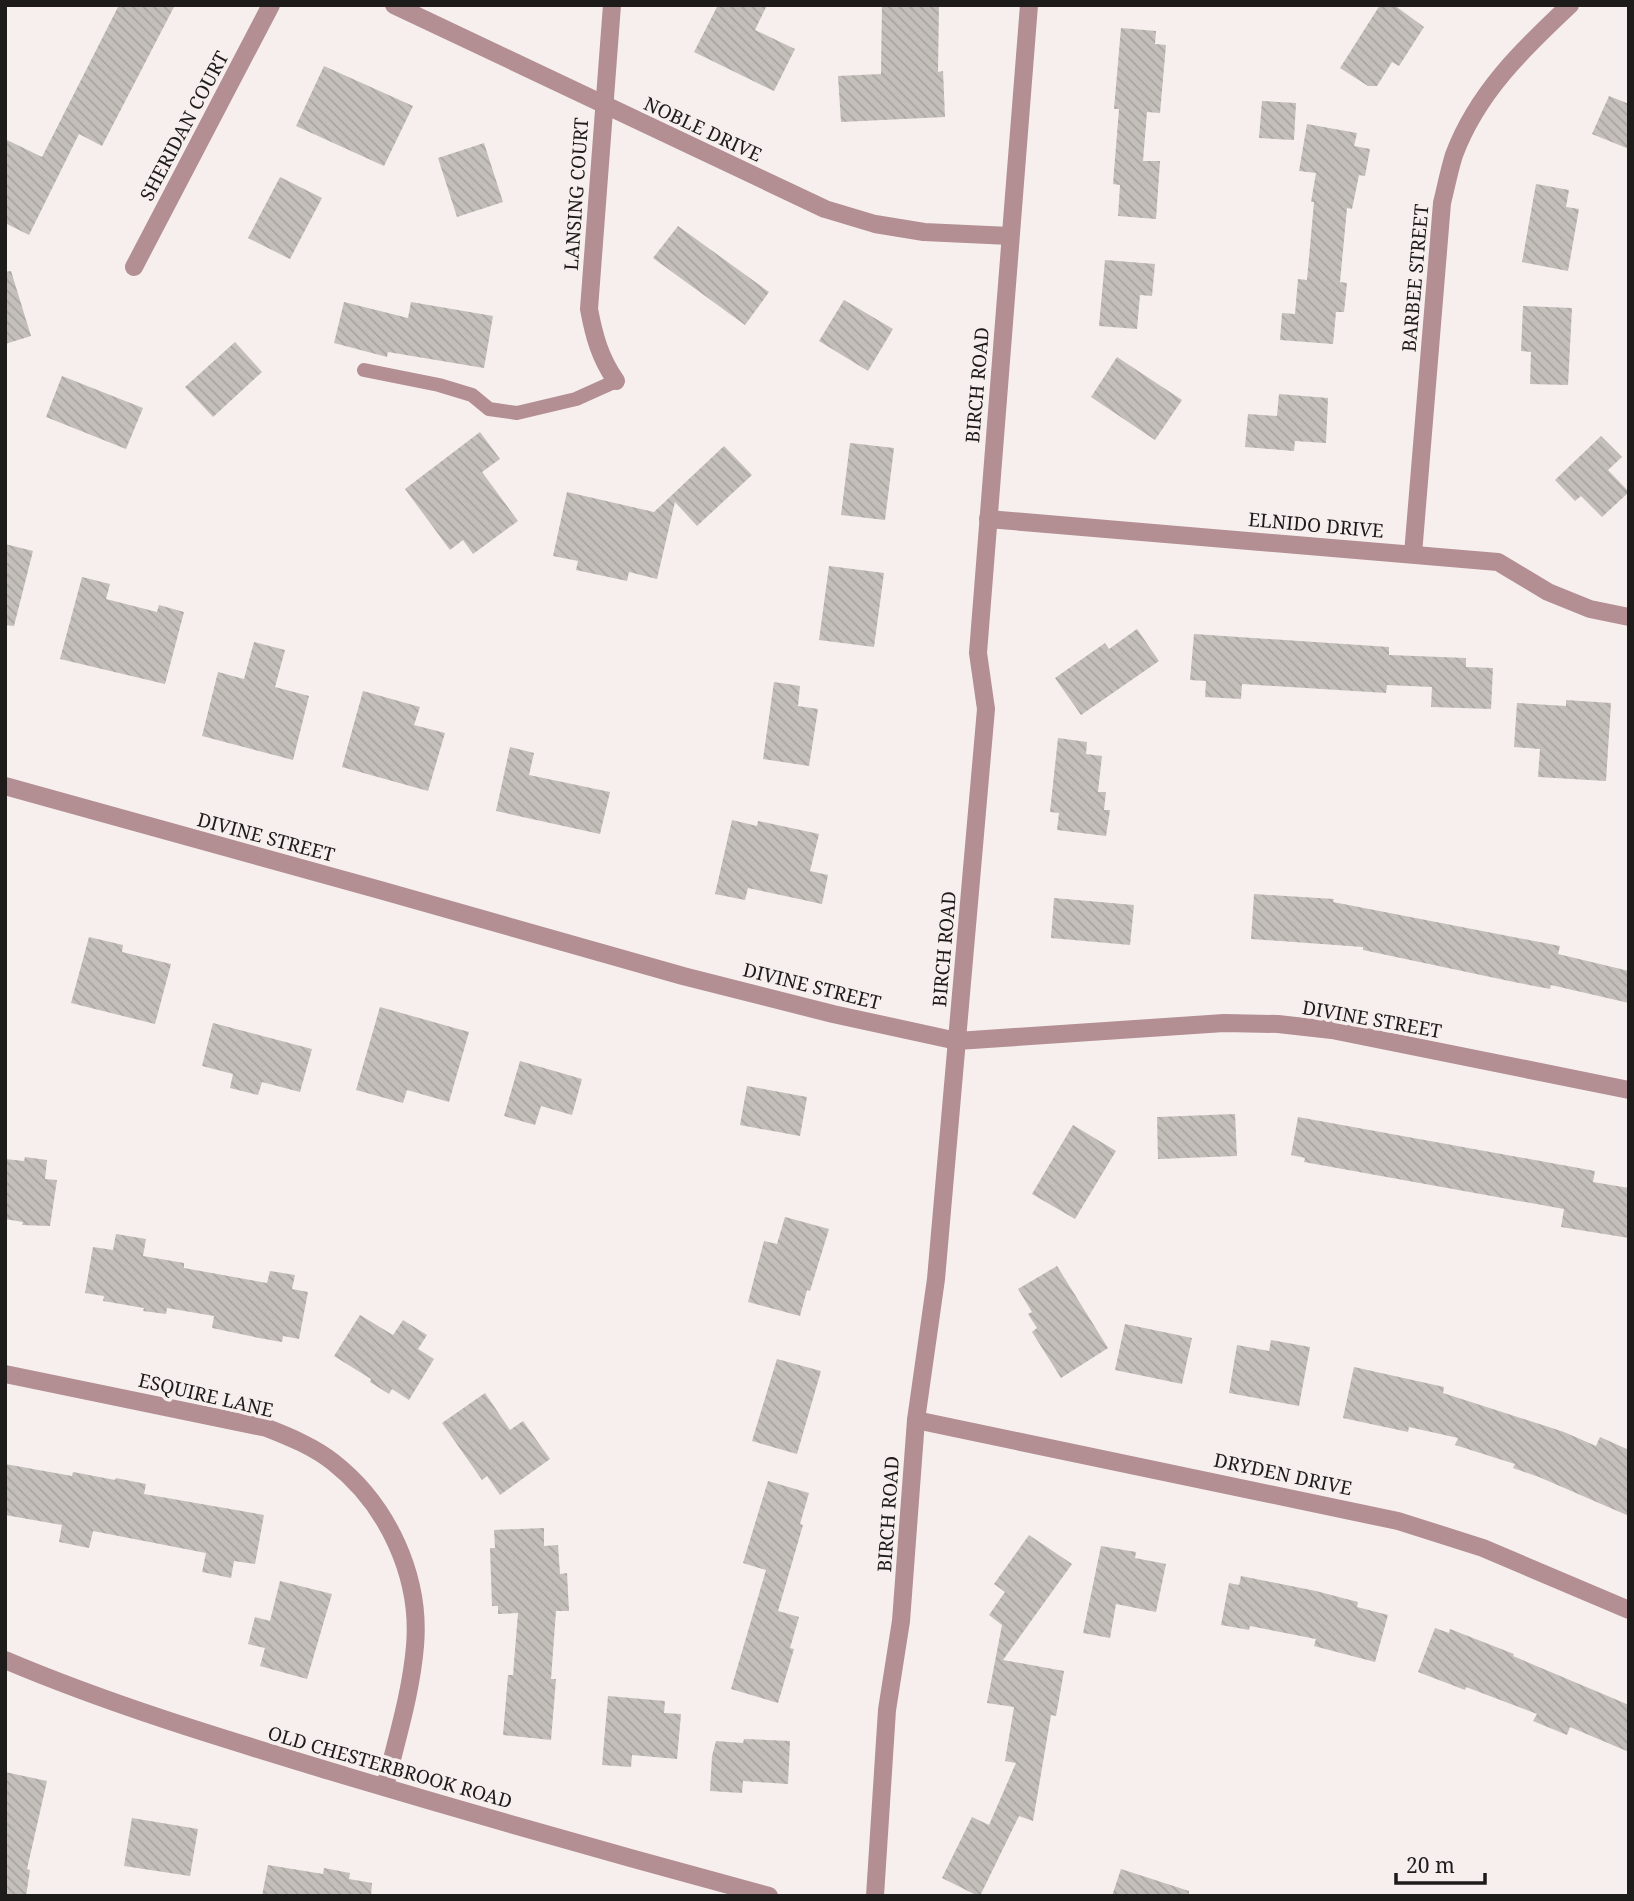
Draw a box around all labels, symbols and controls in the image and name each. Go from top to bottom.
street label: SHERIDAN COURT [134,46,235,205]
street label: NOBLE DRIVE [640,90,766,168]
street label: LANSING COURT [558,116,594,271]
street label: BARBEE STREET [1396,203,1434,353]
street label: BIRCH ROAD [959,326,995,444]
street label: ELNIDO DRIVE [1247,506,1385,544]
street label: DIVINE STREET [194,806,338,868]
street label: BIRCH ROAD [926,890,962,1008]
street label: DIVINE STREET [740,956,884,1016]
street label: DIVINE STREET [1300,994,1444,1044]
street label: ESQUIRE LANE [136,1367,276,1423]
street label: DRYDEN DRIVE [1212,1447,1355,1501]
street label: BIRCH ROAD [871,1455,905,1573]
street label: OLD CHESTERBROOK ROAD [265,1720,515,1814]
scale bar [1396,1842,1485,1886]
text: 20 m [1406,1851,1455,1879]

